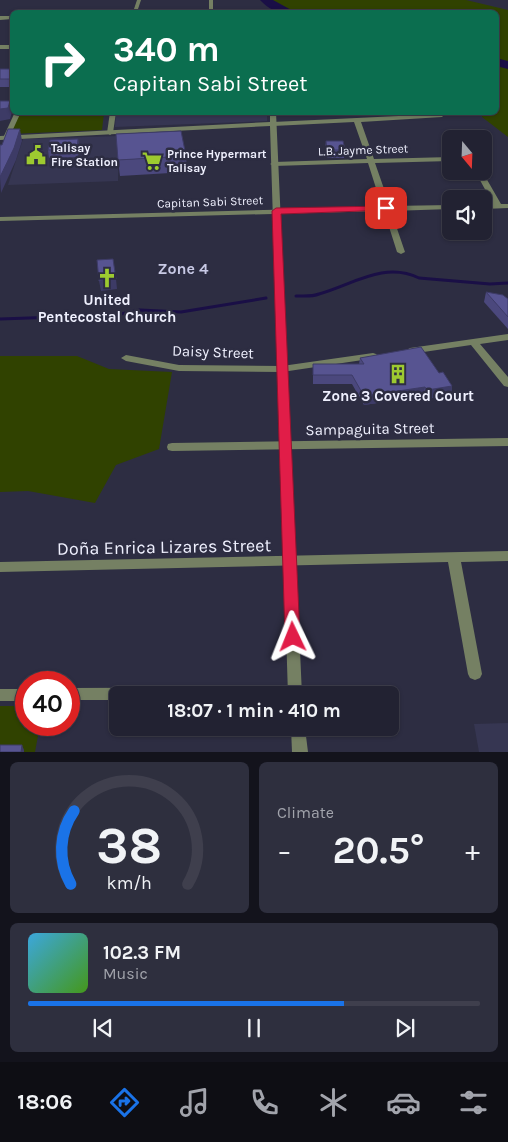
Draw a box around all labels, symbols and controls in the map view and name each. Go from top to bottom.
text: 340 m [113,29,220,70]
icon: right [30,30,95,95]
text: Capitan Sabi Street [113,71,308,97]
north arrow [442,130,492,180]
map controls [442,130,492,240]
place label: Talisay Fire Station [51,141,118,169]
street label: L.B. Jayme Street [318,141,409,159]
public building icon: Talisay Fire Station [25,144,47,166]
place label: Prince Hypermart Talisay [167,147,267,175]
supermarket icon: Prince Hypermart Talisay [141,150,163,172]
pin [365,187,407,229]
button: sound [442,190,492,240]
street label: Capitan Sabi Street [157,193,264,211]
icon: arrive [372,194,400,222]
district label: Zone 4 [157,259,209,278]
church icon: United Pentecostal Church [96,267,118,289]
place label: United Pentecostal Church [38,291,176,326]
street label: Daisy Street [172,342,255,362]
building icon: Zone 3 Covered Court [387,363,409,385]
place label: Zone 3 Covered Court [322,387,474,405]
street label: Sampaguita Street [305,419,435,439]
street label: Doña Enrica Lizares Street [57,534,272,560]
position arrow [266,610,318,662]
speed limit sign: 40 [15,671,80,736]
text: 18:07 · 1 min · 410 m [167,700,341,722]
text: Climate [277,803,334,822]
text: 38 [97,815,162,876]
text: 20.5° [332,828,425,873]
text: − [277,834,292,867]
text: + [465,834,480,867]
text: km/h [107,873,152,894]
text: 102.3 FM [103,942,181,964]
text: Music [103,964,148,983]
icon: previous [89,1014,117,1042]
icon: pause [240,1014,268,1042]
icon: next [391,1014,419,1042]
icon: directions [107,1085,142,1120]
icon: music [177,1085,212,1120]
icon: phone [247,1085,282,1120]
icon: climate [316,1085,351,1120]
icon: car [386,1085,421,1120]
icon: filters [456,1085,491,1120]
text: 18:06 [17,1089,73,1115]

